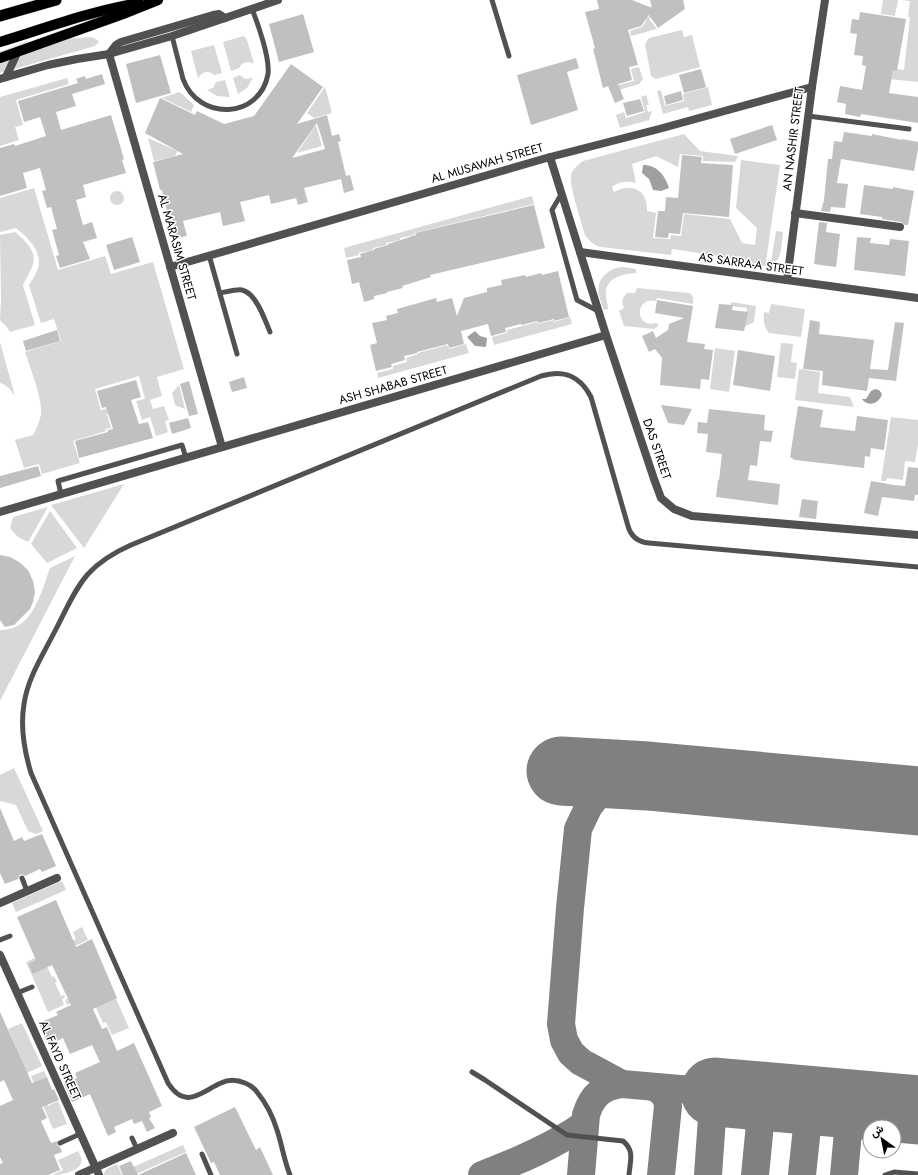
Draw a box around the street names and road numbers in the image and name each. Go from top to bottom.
street label: AN NASHIR STREET [778,86,808,192]
street label: AL MUSAWAH STREET [429,138,546,188]
street label: AL MARASIM STREET [153,192,201,303]
street label: AS SARRA-A STREET [697,248,805,280]
street label: ASH SHABAB STREET [337,361,450,409]
street label: DAS STREET [638,416,676,482]
street label: AL FAYD STREET [34,1017,86,1103]

